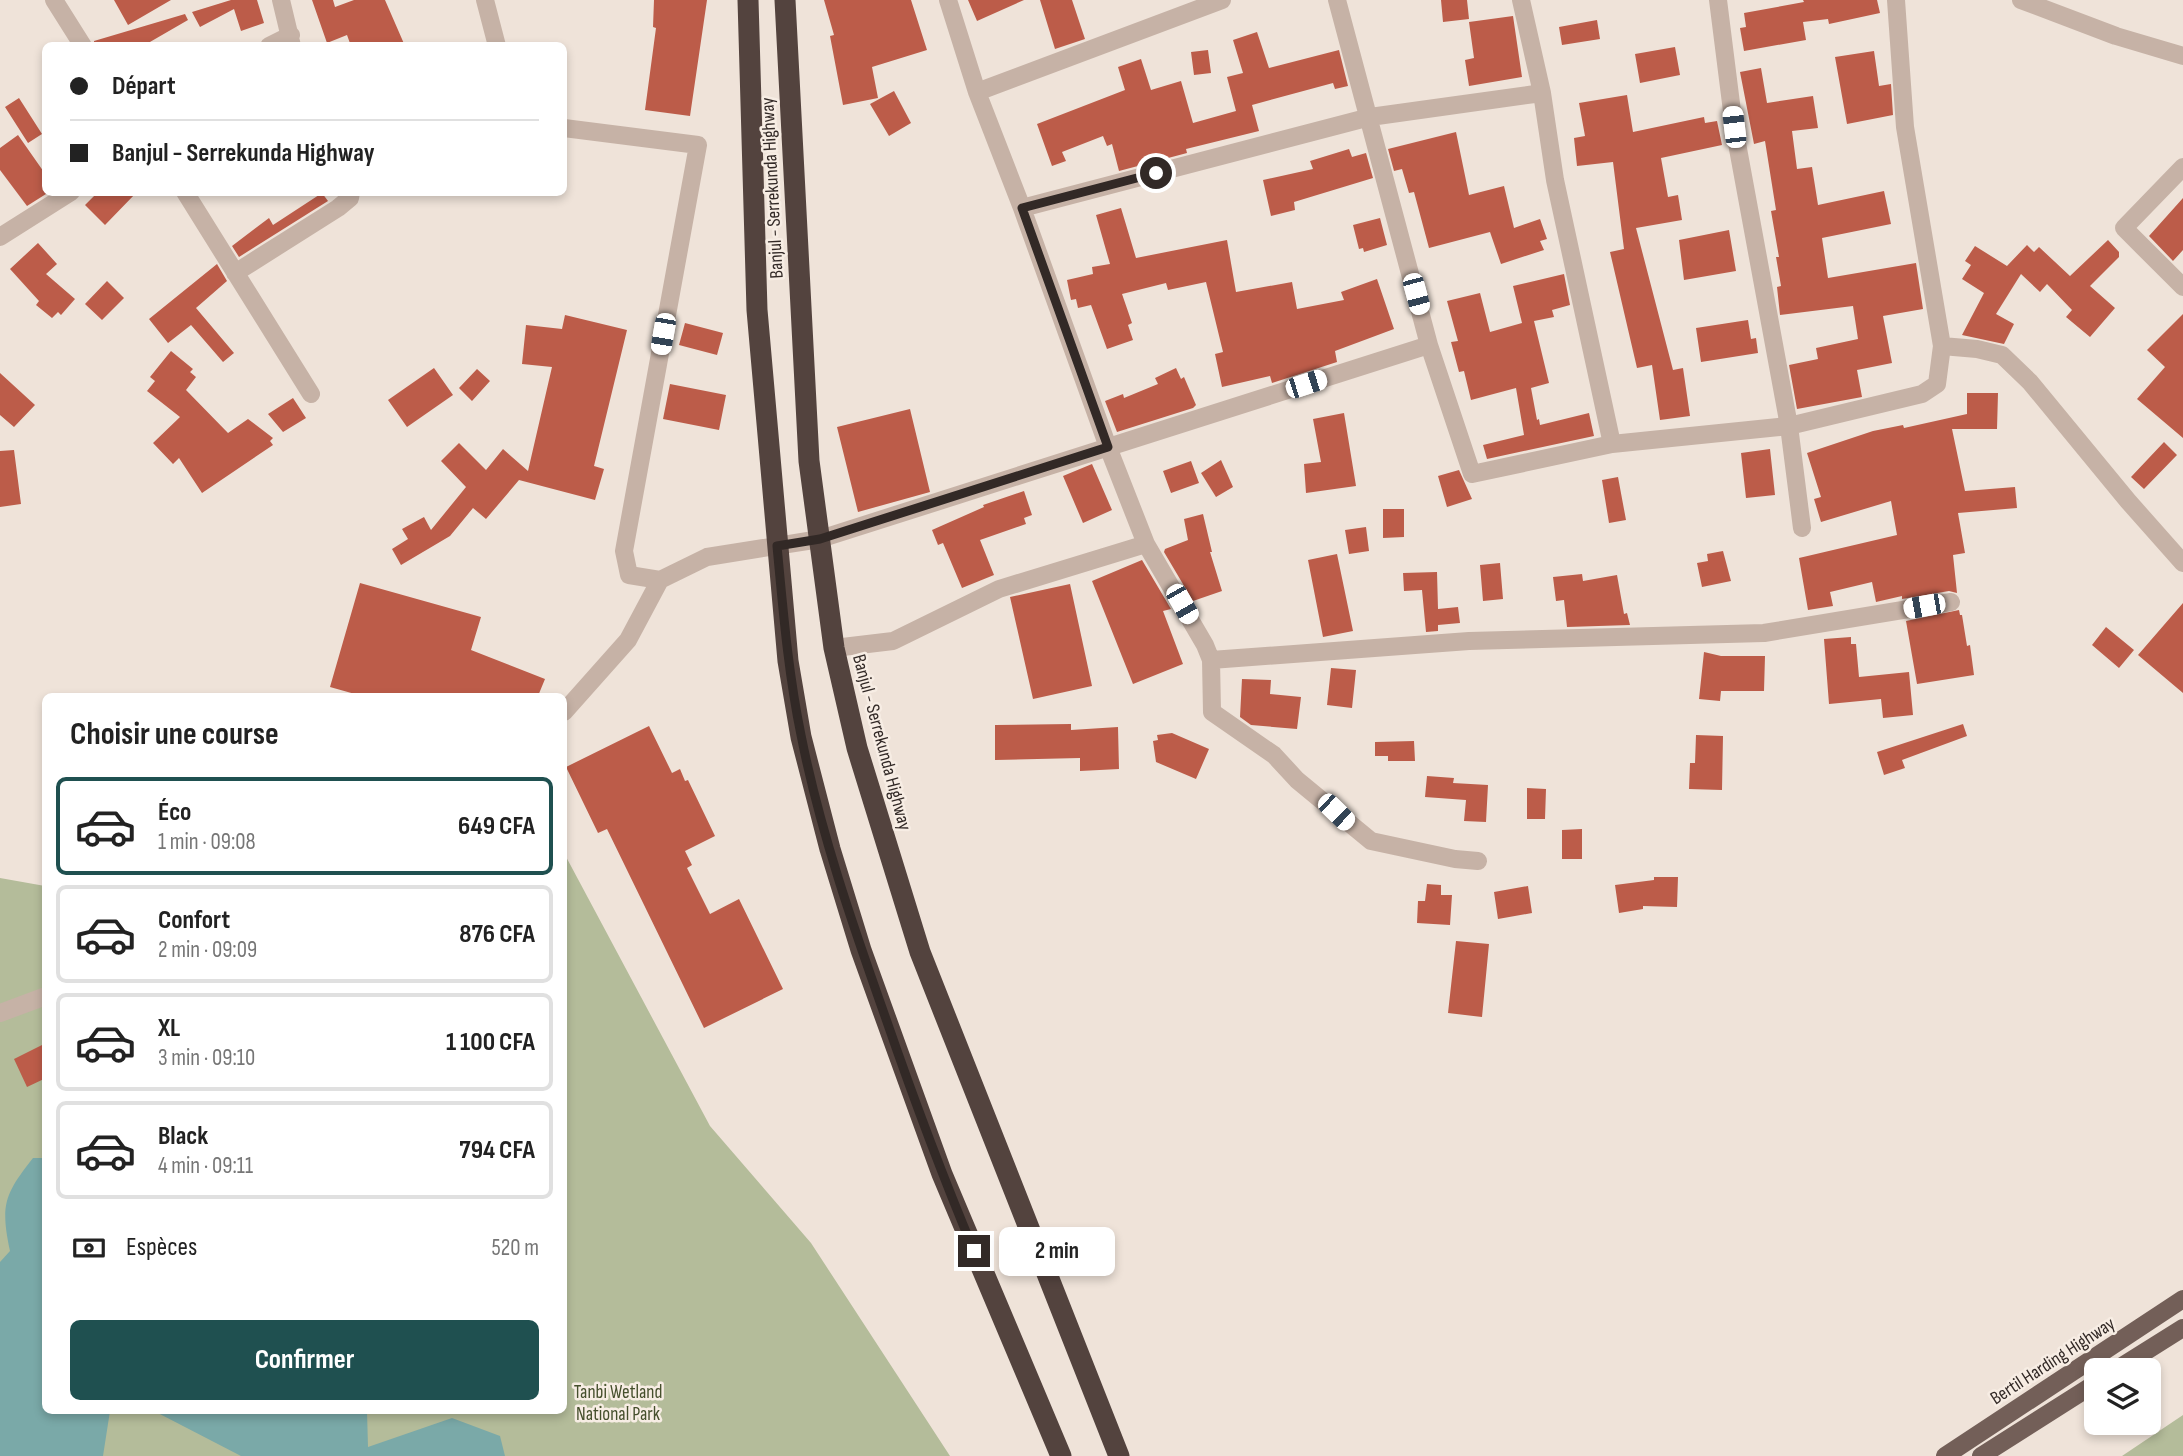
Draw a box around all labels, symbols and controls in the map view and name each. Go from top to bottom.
text: Départ [112,71,175,102]
street label: Banjul - Serrekunda Highway [756,96,789,279]
car [1722,105,1747,149]
text: Banjul - Serrekunda Highway [112,138,375,169]
route start [1140,157,1172,189]
car [1401,271,1432,317]
car [650,311,677,357]
car [1283,368,1330,400]
car [1163,581,1202,627]
car [1902,592,1947,620]
street label: Banjul - Serrekunda Highway [847,652,916,834]
text: Choisir une course [70,715,279,754]
car [1314,790,1359,834]
icon: car [74,795,137,858]
text: Éco [158,797,191,828]
text: 649 CFA [458,811,535,842]
text: 1 min · 09:08 [158,828,256,856]
icon: car [74,903,137,966]
text: Confort [158,905,230,936]
text: 876 CFA [459,919,535,950]
text: 2 min · 09:09 [158,936,257,964]
icon: car [74,1011,137,1074]
text: XL [158,1013,180,1044]
text: 1 100 CFA [446,1027,535,1058]
text: 3 min · 09:10 [158,1044,255,1072]
icon: car [74,1119,137,1182]
text: Black [158,1121,208,1152]
text: 794 CFA [459,1135,535,1166]
text: 4 min · 09:11 [158,1152,253,1180]
callout: 2 min [998,1226,1114,1276]
icon: cash [70,1229,108,1267]
text: Espèces [126,1232,197,1263]
text: 520 m [492,1234,539,1262]
route end [958,1235,990,1267]
text: 2 min [1035,1237,1079,1265]
street label: Bertil Harding Highway [1986,1312,2120,1410]
button: Confirmer [70,1320,539,1400]
map controls [2084,1358,2161,1435]
button: layers [2084,1358,2161,1435]
park label: Tanbi Wetland National Park [574,1381,662,1426]

